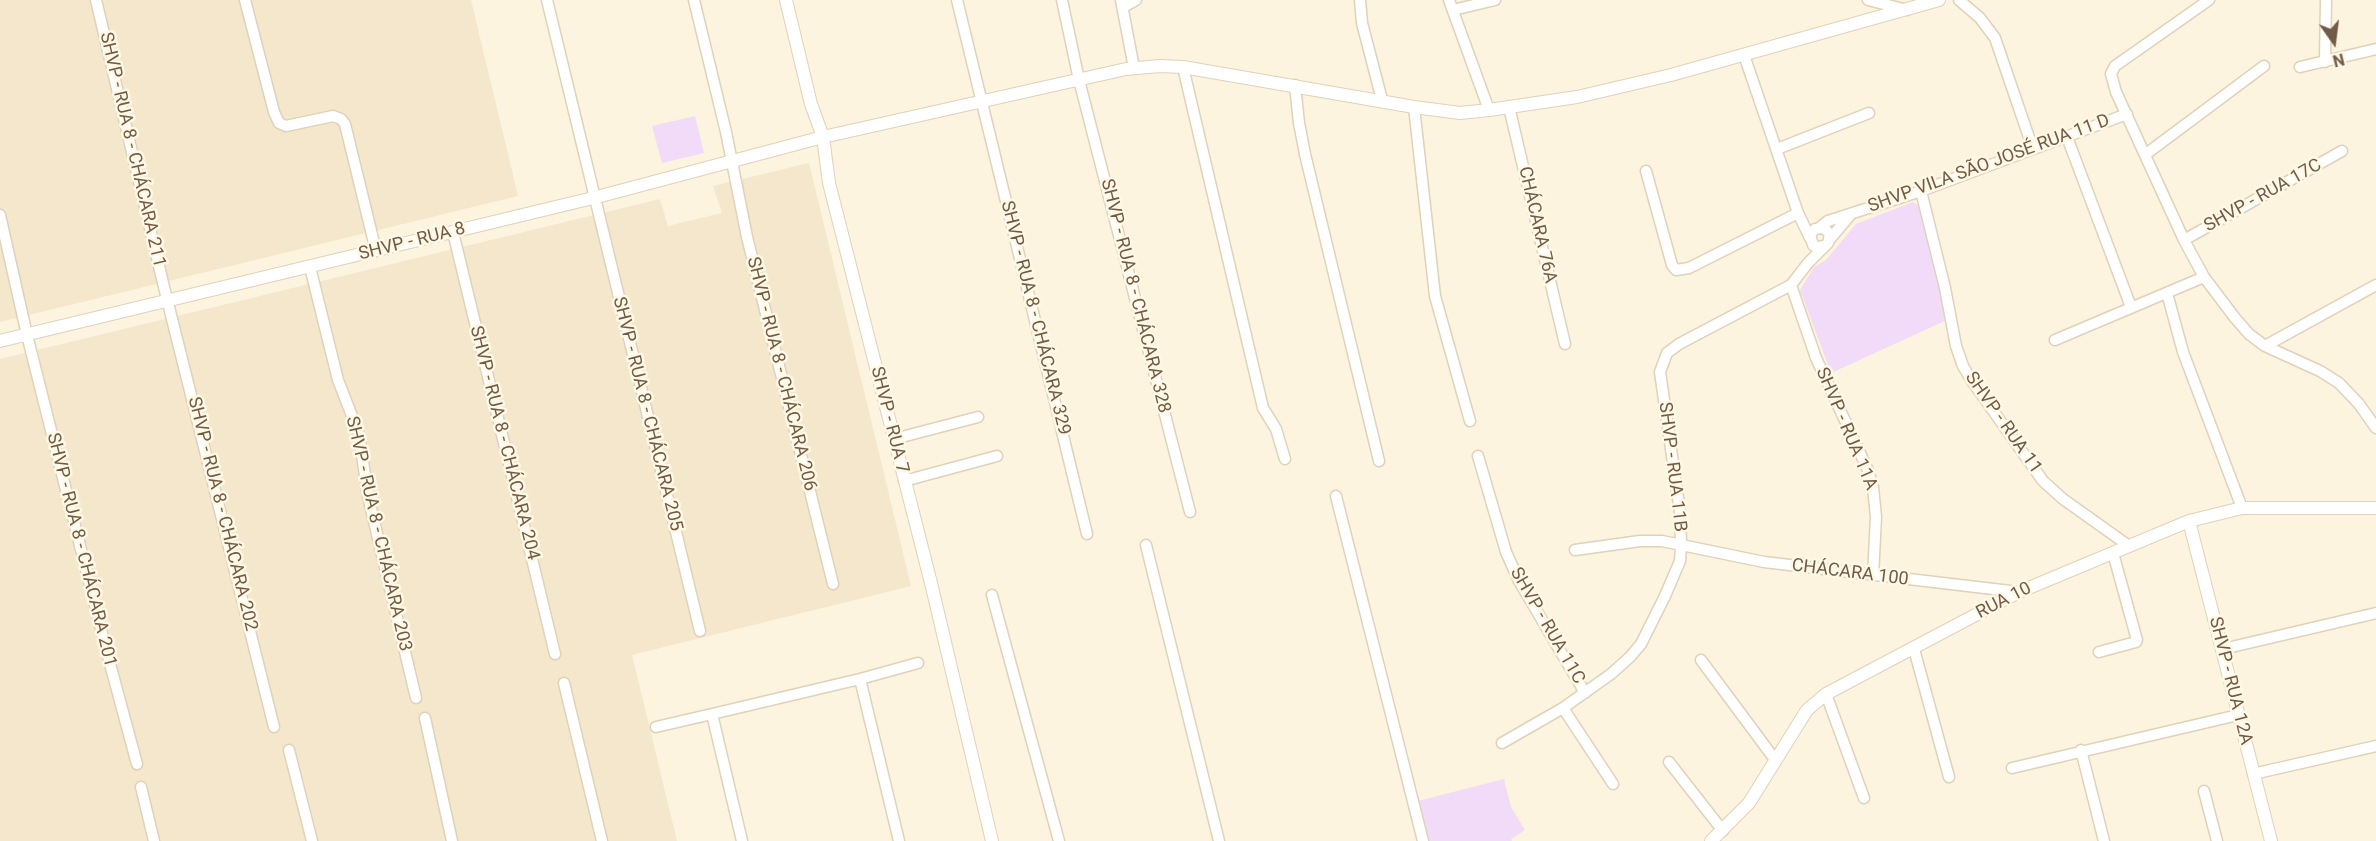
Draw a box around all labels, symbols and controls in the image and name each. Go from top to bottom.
north arrow [2304,12,2364,72]
street label: SHVP - RUA 8 - CHÁCARA 211 [94,30,170,270]
text: N [2331,49,2346,71]
street label: SHVP VILA SÃO JOSÉ RUA 11 D [1865,110,2113,218]
street label: SHVP - RUA 17C [2200,155,2326,237]
street label: CHÁCARA 76A [1513,165,1561,285]
street label: SHVP - RUA 8 - CHÁCARA 328 [1095,177,1175,415]
street label: SHVP - RUA 8 - CHÁCARA 329 [995,199,1075,437]
street label: SHVP - RUA 8 [356,218,468,266]
street label: SHVP - RUA 8 - CHÁCARA 206 [741,255,821,493]
street label: SHVP - RUA 8 - CHÁCARA 205 [607,295,687,533]
street label: SHVP - RUA 8 - CHÁCARA 204 [464,324,544,562]
street label: SHVP - RUA 7 [865,364,913,476]
street label: SHVP - RUA 11A [1810,364,1882,494]
street label: SHVP - RUA 11 [1960,368,2046,478]
street label: SHVP - RUA 8 - CHÁCARA 202 [182,395,262,633]
street label: SHVP - RUA 11B [1653,401,1691,533]
street label: SHVP - RUA 8 - CHÁCARA 203 [340,414,416,654]
street label: SHVP - RUA 8 - CHÁCARA 201 [41,431,121,669]
street label: CHÁCARA 100 [1790,555,1910,591]
street label: SHVP - RUA 11C [1505,564,1589,688]
street label: RUA 10 [1973,578,2035,624]
street label: SHVP - RUA 12A [2204,615,2256,747]

